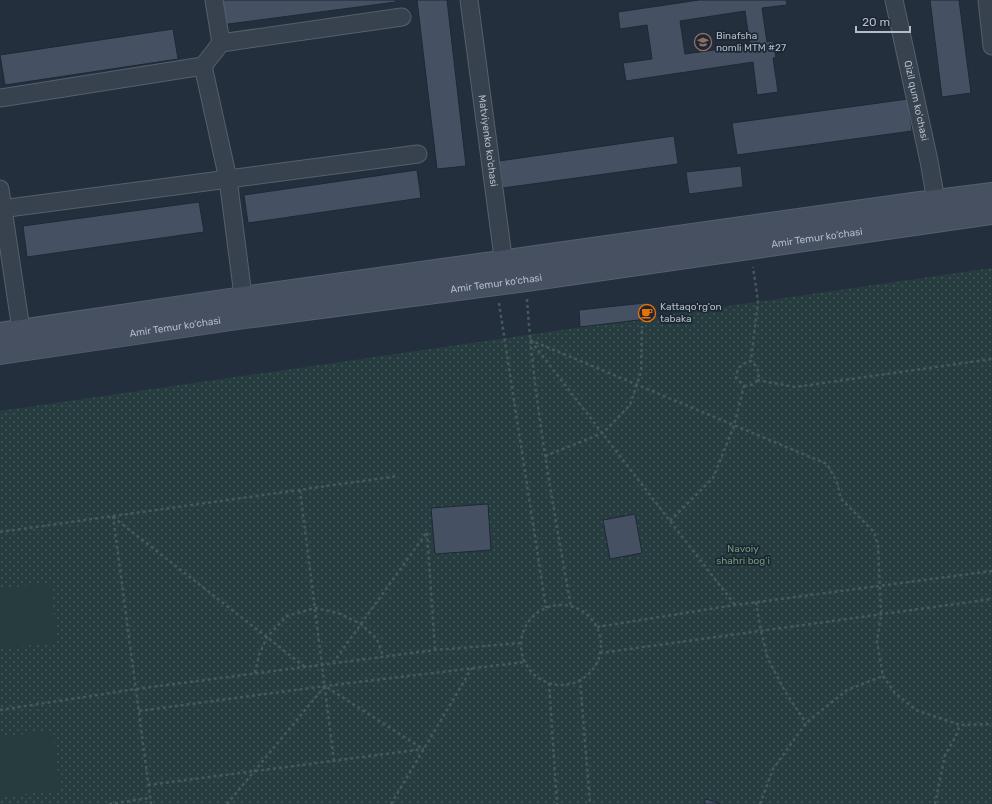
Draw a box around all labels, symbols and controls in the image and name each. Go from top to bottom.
scale bar [856,8,910,34]
text: 20 m [862,15,890,29]
place label: Binafsha nomli MTM #27 [716,30,786,54]
school or university icon: Binafsha nomli MTM #27 [693,32,713,52]
street label: Qizil qum ko'chasi [901,59,930,142]
street label: Matviyenko ko'chasi [476,94,500,187]
street label: Amir Temur ko‘chasi [770,226,863,251]
street label: Amir Temur ko‘chasi [450,272,543,296]
place label: Kattaqo'rg'on tabaka [660,301,722,325]
cafe icon: Kattaqo'rg'on tabaka [637,303,657,323]
street label: Amir Temur ko‘chasi [129,315,222,340]
park label: Navoiy shahri bog'i [716,543,770,567]

